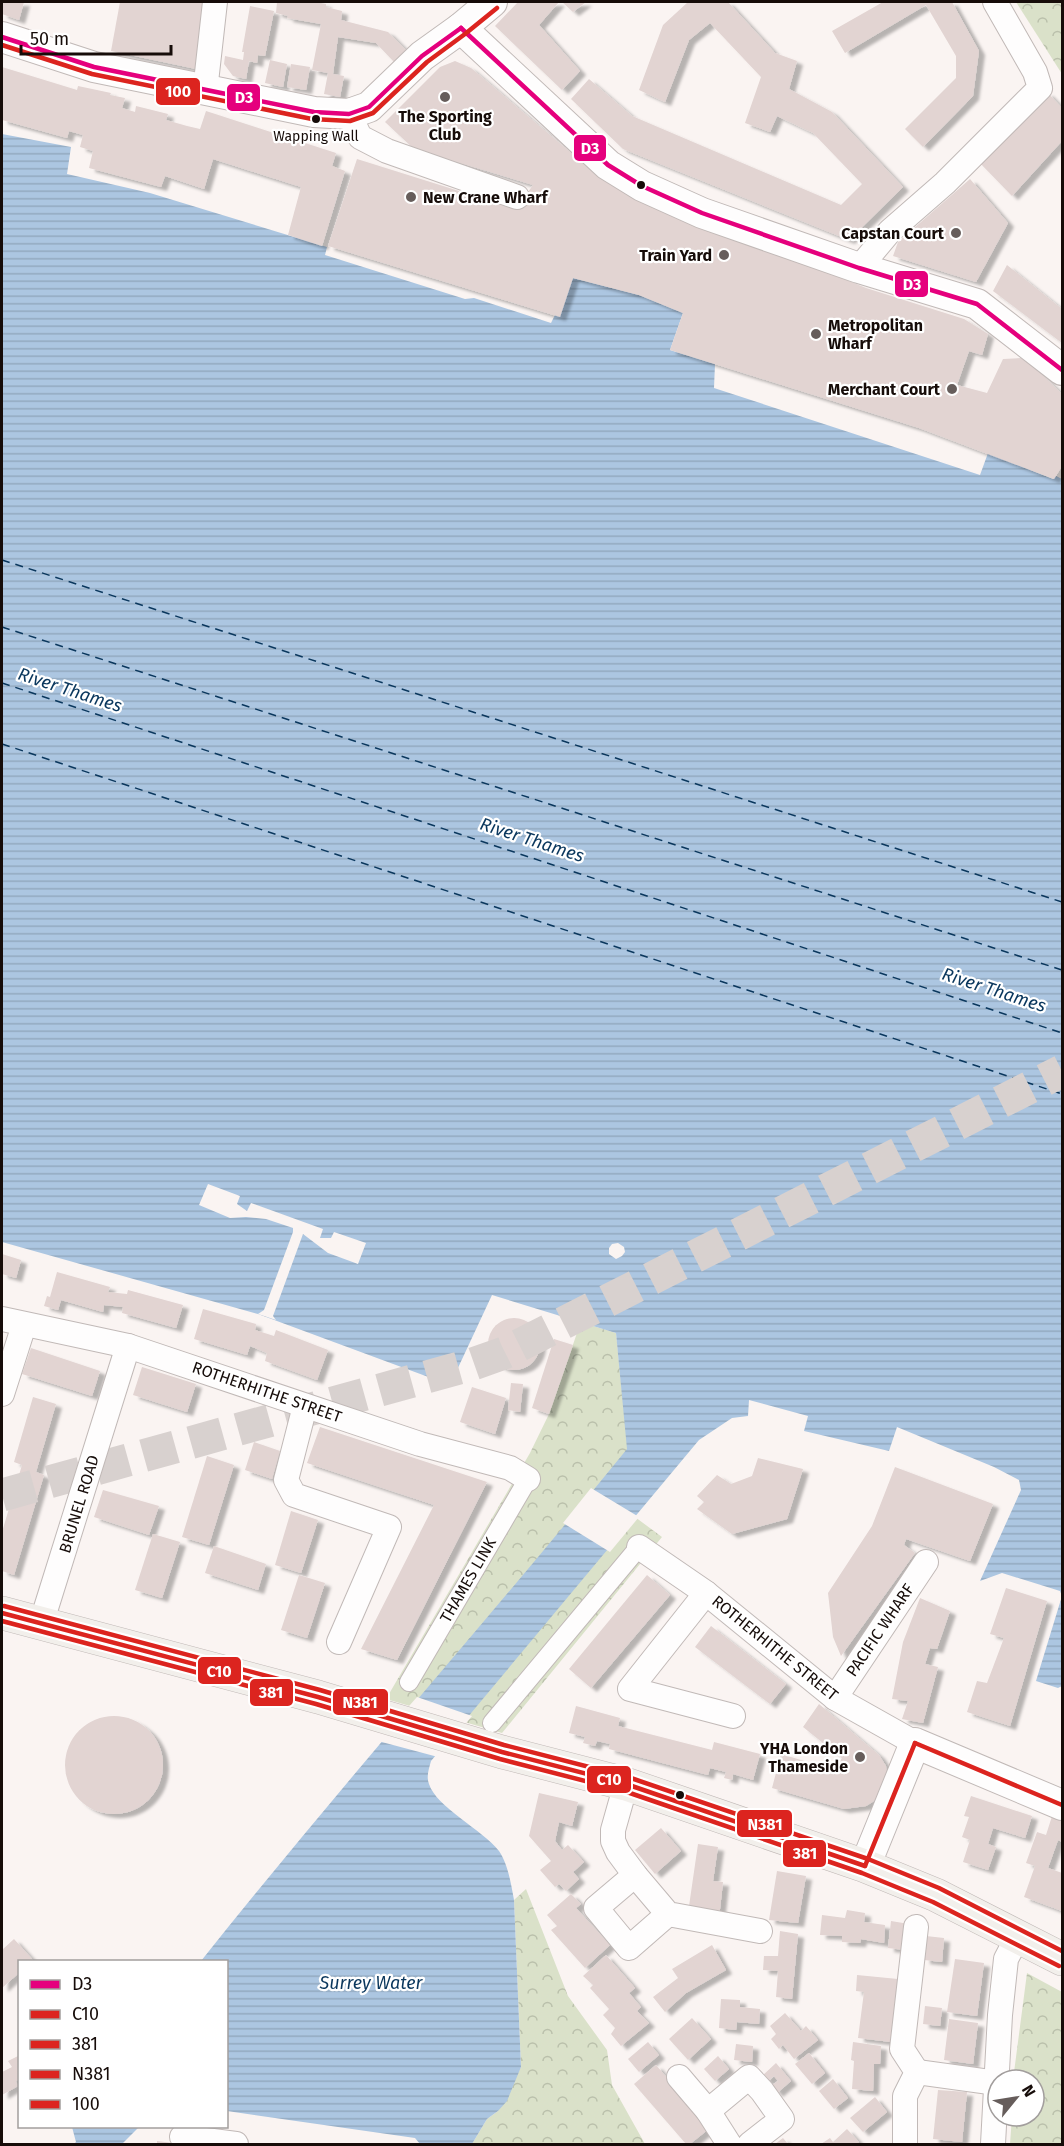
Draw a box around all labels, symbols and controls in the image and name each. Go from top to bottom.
scale bar [21,18,171,56]
text: 50 m [30,28,69,50]
line badge: 100 [155,77,201,106]
text: 100 [165,82,191,101]
line badge: D3 [226,83,261,112]
text: D3 [235,88,253,107]
marker: The Sporting Club [438,90,452,104]
place label: The Sporting Club [398,107,492,144]
marker: Wapping Wall [310,113,322,125]
place label: Wapping Wall [273,128,359,145]
line badge: D3 [573,134,607,162]
text: D3 [581,139,599,158]
unlabelled marker [635,179,647,191]
place label: New Crane Wharf [423,188,549,207]
marker: New Crane Wharf [404,190,418,204]
place label: Capstan Court [841,224,945,243]
marker: Capstan Court [949,226,963,240]
place label: Train Yard [639,246,712,265]
marker: Train Yard [717,248,731,262]
line badge: D3 [894,270,929,298]
text: D3 [903,275,921,294]
place label: Metropolitan Wharf [828,316,923,353]
marker: Metropolitan Wharf [809,327,823,341]
place label: Merchant Court [828,380,941,399]
marker: Merchant Court [945,382,959,396]
water label: River Thames [15,663,125,717]
water label: River Thames [477,813,587,867]
water label: River Thames [939,963,1049,1017]
street label: ROTHERHITHE STREET [190,1358,345,1427]
street label: BRUNEL ROAD [55,1453,103,1555]
street label: THAMES LINK [436,1534,500,1626]
street label: PACIFIC WHARF [842,1580,918,1680]
street label: ROTHERHITHE STREET [708,1591,842,1705]
line badge: C10 [197,1656,242,1685]
text: C10 [206,1662,232,1681]
line badge: 381 [249,1678,294,1707]
text: 381 [258,1683,283,1702]
line badge: N381 [332,1688,389,1716]
text: N381 [342,1693,378,1712]
place label: YHA London Thameside [759,1739,848,1776]
marker: YHA London Thameside [853,1750,867,1764]
line badge: C10 [586,1765,632,1794]
text: C10 [596,1770,622,1789]
unlabelled marker [674,1789,686,1801]
line badge: N381 [736,1809,793,1838]
text: N381 [747,1815,783,1834]
line badge: 381 [782,1839,827,1868]
text: 381 [792,1844,817,1863]
legend [18,1960,228,2128]
water label: Surrey Water [319,1972,424,1994]
text: D3 [72,1973,92,1995]
text: C10 [72,2003,99,2025]
text: 381 [72,2033,98,2055]
text: N381 [72,2063,110,2085]
north arrow [986,2068,1046,2128]
text: N [1018,2081,1039,2100]
text: 100 [72,2093,100,2115]

